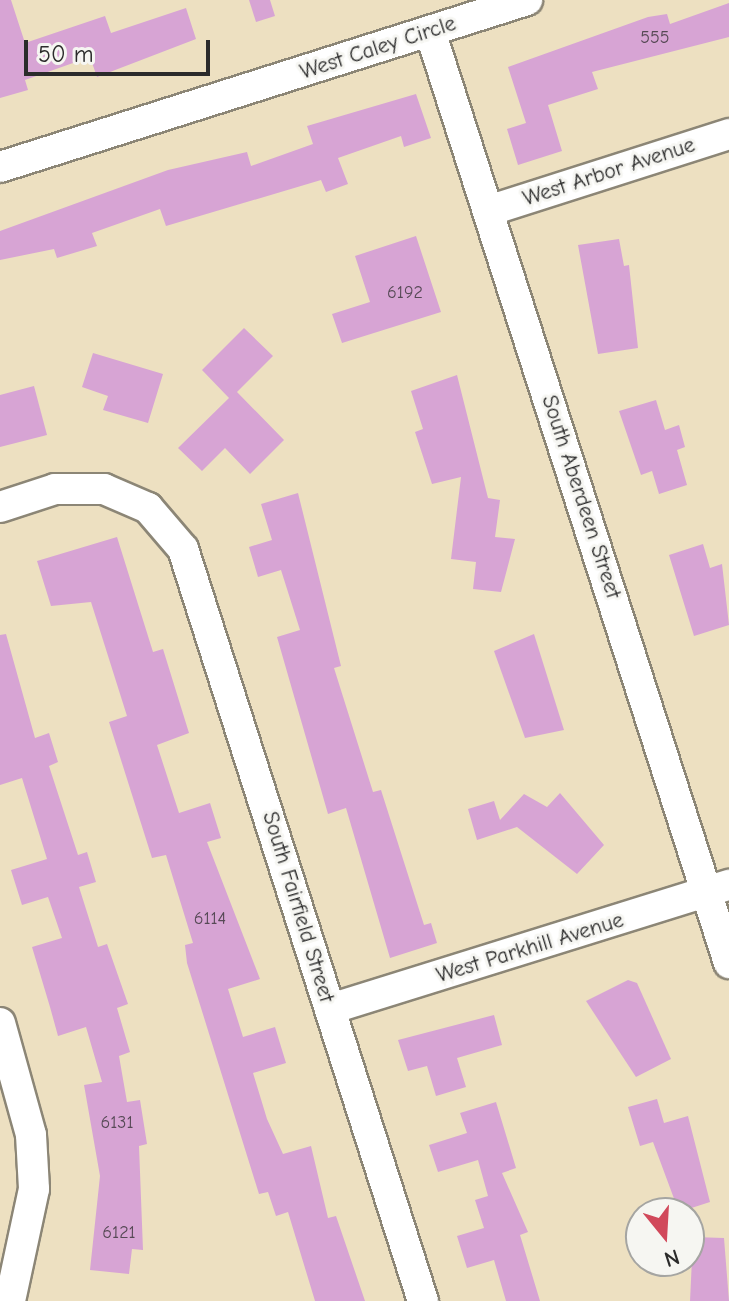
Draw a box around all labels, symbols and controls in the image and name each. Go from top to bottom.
street label: West Caley Circle [297,10,459,86]
scale bar [28,24,214,74]
house number: 555 [640,27,670,49]
text: 50 m [38,40,94,68]
street label: West Arbor Avenue [520,132,698,212]
house number: 6192 [387,282,423,304]
street label: South Aberdeen Street [536,392,626,602]
street label: South Fairfield Street [256,808,340,1006]
street label: West Parkhill Avenue [433,907,627,989]
house number: 6114 [194,908,226,930]
house number: 6131 [100,1112,134,1134]
north arrow [625,1197,705,1277]
house number: 6121 [102,1222,136,1244]
text: N [661,1243,683,1273]

